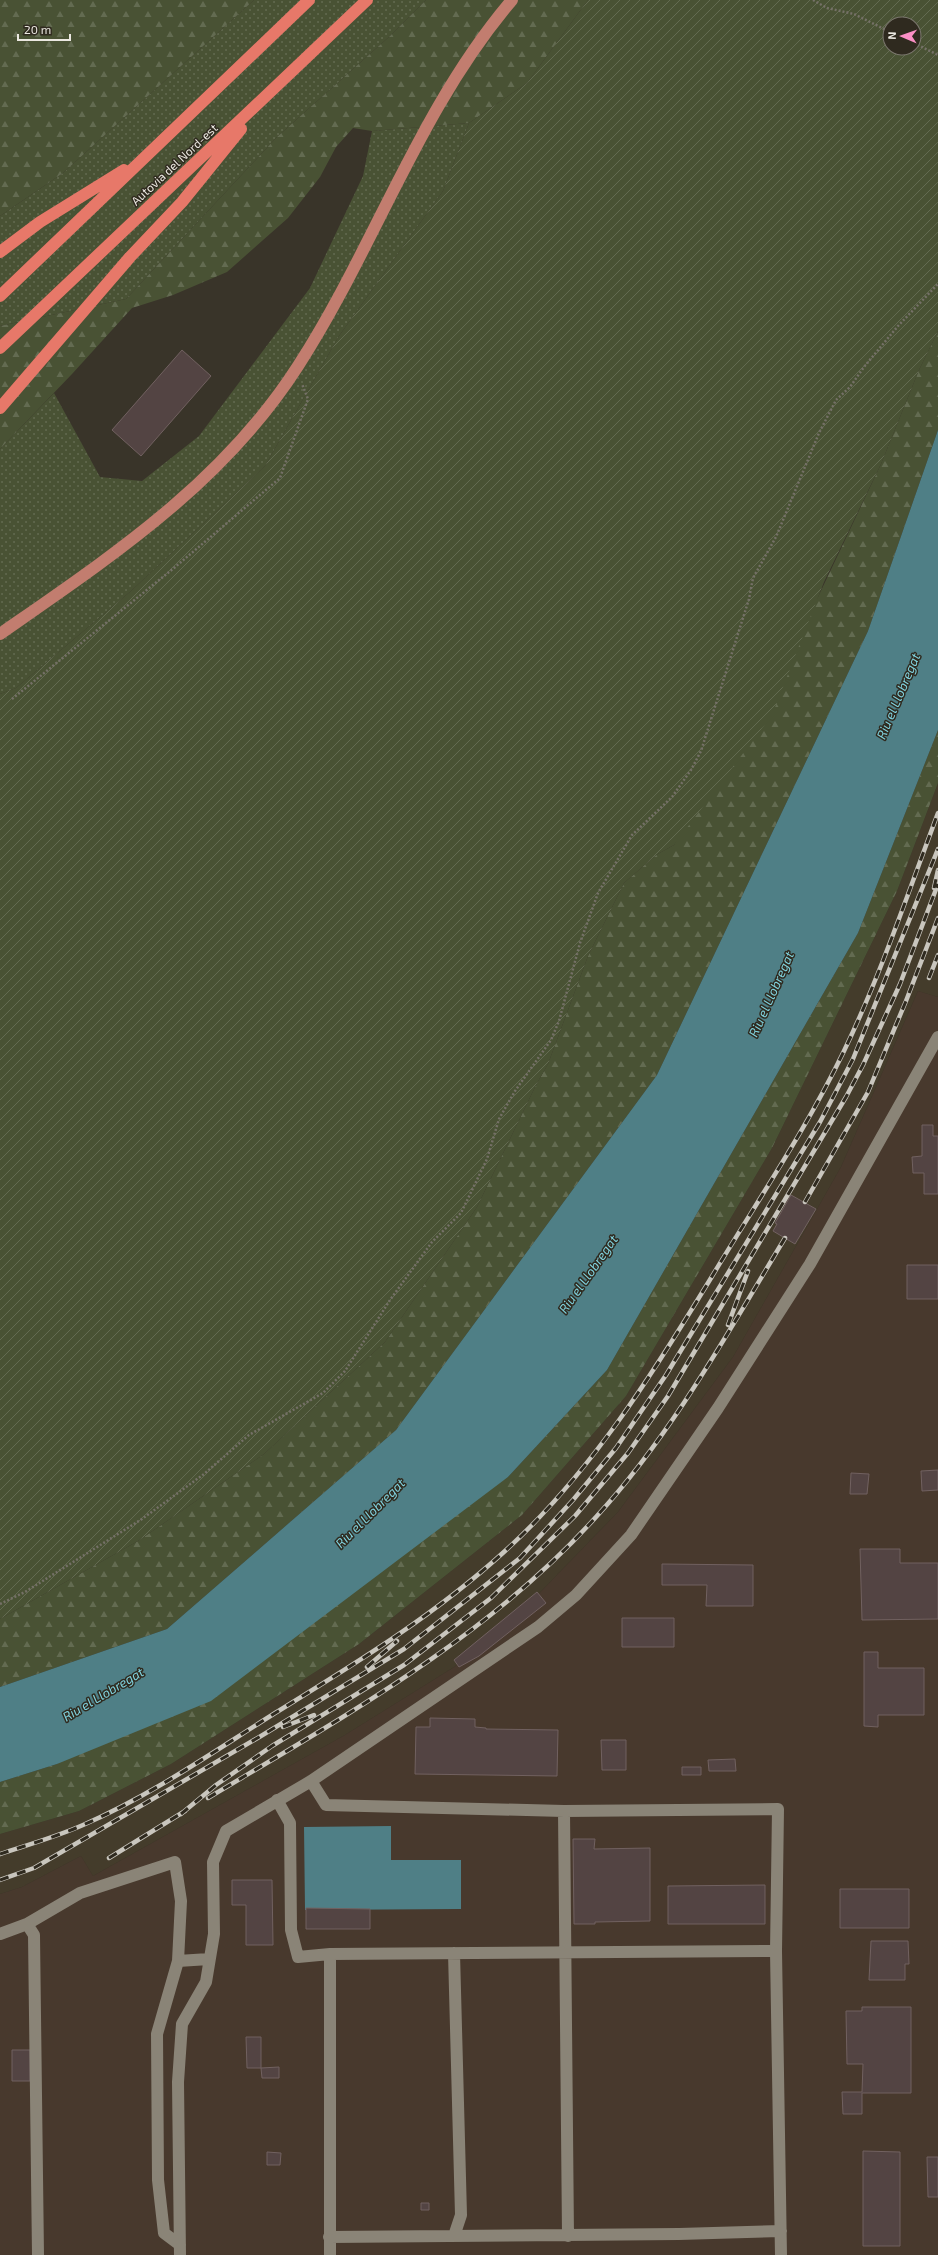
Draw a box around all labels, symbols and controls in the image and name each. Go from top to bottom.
scale bar [18,16,70,42]
north arrow [882,16,922,56]
text: 20 m [24,22,51,36]
text: N [885,31,898,40]
street label: Autovia del Nord-est [128,120,220,208]
water label: Riu el Llobregat [873,650,923,741]
water label: Riu el Llobregat [745,949,797,1039]
water label: Riu el Llobregat [555,1232,621,1316]
water label: Riu el Llobregat [332,1475,408,1551]
water label: Riu el Llobregat [59,1663,147,1725]

